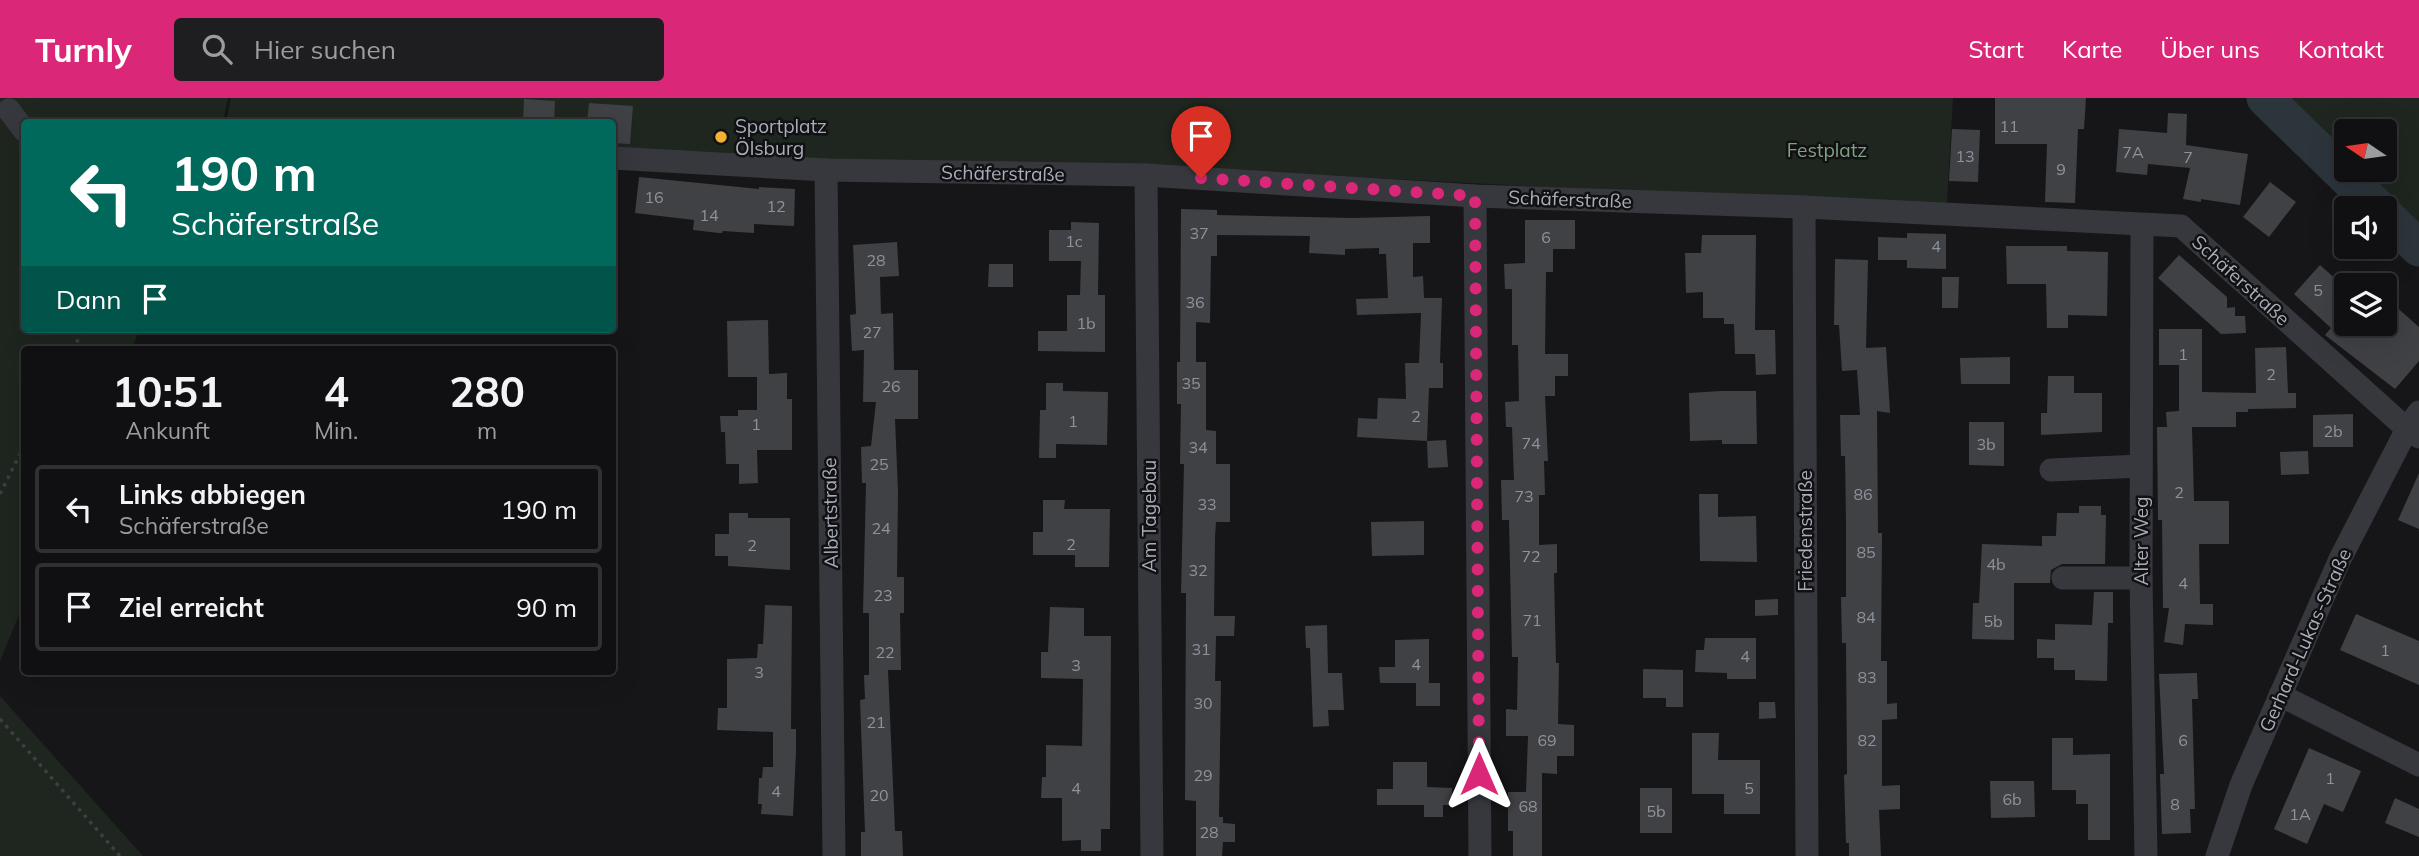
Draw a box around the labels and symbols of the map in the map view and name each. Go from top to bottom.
pin [1171,106,1231,178]
place label: Sportplatz Ölsburg [735,114,827,160]
house number: 11 [1999,116,2019,136]
north arrow [2334,119,2398,182]
marker: Sportplatz Ölsburg [713,129,729,145]
park label: Festplatz [1787,138,1867,162]
house number: 7A [2122,142,2144,162]
house number: 13 [1955,146,1975,166]
house number: 7 [2183,147,2193,167]
house number: 9 [2056,159,2066,179]
street label: Schäferstraße [941,160,1065,186]
street label: Schäferstraße [1508,185,1632,213]
house number: 16 [644,187,664,207]
house number: 12 [766,196,786,216]
house number: 14 [699,205,719,225]
house number: 37 [1189,223,1209,243]
house number: 6 [1541,227,1551,247]
street label: Schäferstraße [2187,230,2295,330]
house number: 1c [1065,231,1083,251]
house number: 4 [1931,236,1941,256]
house number: 28 [866,250,886,270]
house number: 5 [2313,280,2323,300]
house number: 36 [1185,292,1205,312]
house number: 1b [1076,313,1096,333]
house number: 27 [862,322,882,342]
house number: 1 [2178,344,2188,364]
house number: 2 [2266,364,2276,384]
house number: 35 [1181,373,1201,393]
house number: 26 [881,376,901,396]
house number: 2 [1411,406,1421,426]
house number: 1 [1068,411,1078,431]
house number: 1 [751,414,761,434]
house number: 2b [2323,421,2343,441]
house number: 74 [1521,433,1541,453]
house number: 3b [1976,434,1996,454]
house number: 34 [1188,437,1208,457]
house number: 25 [869,454,889,474]
street label: Albertstraße [817,457,843,569]
street label: Am Tagebau [1137,460,1161,572]
street label: Friedenstraße [1793,470,1817,592]
house number: 2 [2174,482,2184,502]
house number: 86 [1853,484,1873,504]
house number: 73 [1514,486,1534,506]
house number: 33 [1197,494,1217,514]
street label: Alter Weg [2129,496,2153,586]
house number: 24 [871,518,891,538]
house number: 2 [1066,534,1076,554]
house number: 2 [747,535,757,555]
house number: 85 [1856,542,1876,562]
street label: Gerhard-Lukas-Straße [2254,544,2356,736]
house number: 72 [1521,546,1541,566]
house number: 4b [1986,554,2006,574]
house number: 32 [1188,560,1208,580]
house number: 4 [2178,573,2188,593]
house number: 23 [873,585,893,605]
house number: 84 [1856,607,1876,627]
house number: 71 [1522,610,1542,630]
house number: 5b [1983,611,2003,631]
house number: 31 [1191,639,1211,659]
house number: 1 [2380,640,2390,660]
house number: 22 [875,642,895,662]
house number: 4 [1740,646,1750,666]
house number: 4 [1411,654,1421,674]
house number: 3 [1071,655,1081,675]
house number: 3 [754,662,764,682]
house number: 83 [1857,667,1877,687]
house number: 30 [1193,693,1213,713]
house number: 21 [866,712,886,732]
house number: 69 [1537,730,1557,750]
house number: 82 [1857,730,1877,750]
house number: 6 [2178,730,2188,750]
position arrow [1442,737,1516,811]
house number: 29 [1193,765,1213,785]
house number: 1 [2325,768,2335,788]
house number: 4 [1071,778,1081,798]
house number: 5 [1744,778,1754,798]
house number: 4 [771,781,781,801]
house number: 20 [869,785,889,805]
house number: 6b [2002,789,2022,809]
house number: 8 [2170,794,2180,814]
house number: 68 [1518,796,1538,816]
house number: 5b [1646,801,1666,821]
house number: 1A [2289,804,2311,824]
house number: 28 [1199,822,1219,842]

